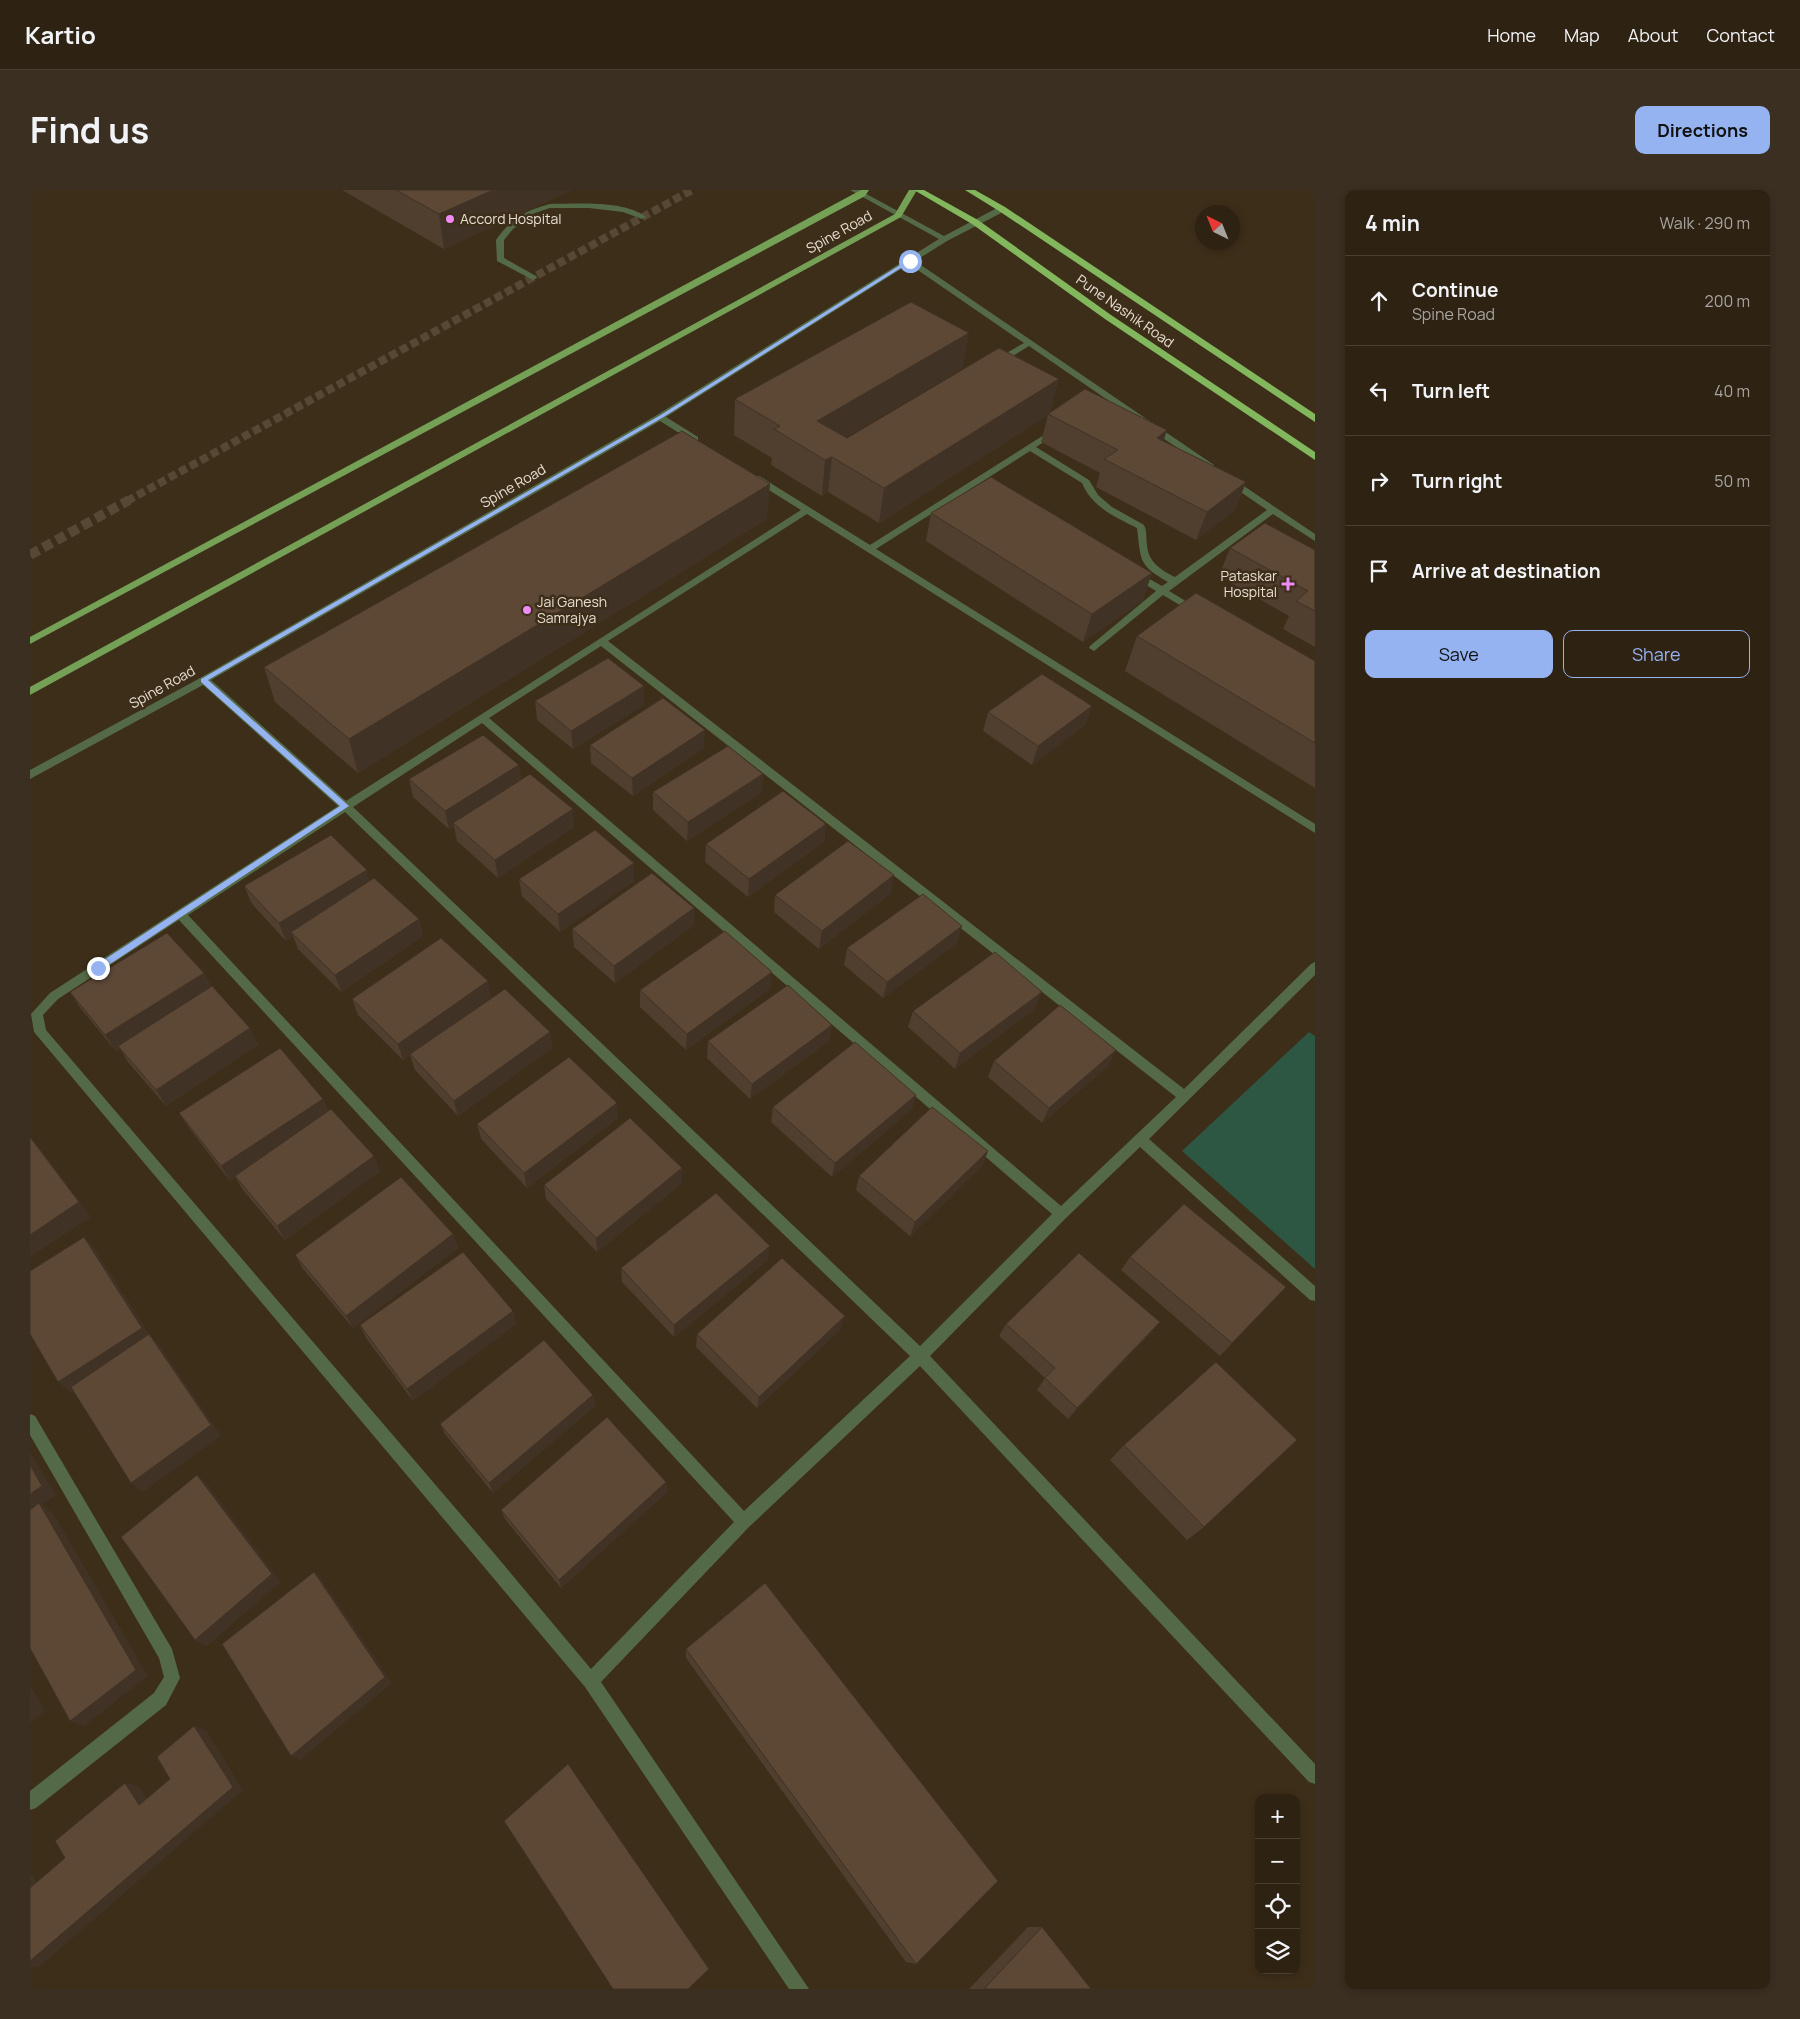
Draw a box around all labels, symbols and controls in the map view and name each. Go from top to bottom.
text: Kartio [25,18,96,51]
text: Home [1487,23,1536,47]
text: Map [1564,23,1600,47]
text: About [1628,23,1678,47]
text: Contact [1706,23,1775,47]
text: Find us [30,106,149,154]
button: Directions [1635,106,1770,154]
north arrow [1195,205,1240,250]
street label: Spine Road [802,206,875,257]
place label: Accord Hospital [460,209,562,228]
text: 4 min [1365,209,1420,237]
text: Walk · 290 m [1660,212,1750,234]
marker: Accord Hospital [444,213,456,225]
route start [899,250,922,273]
street label: Pune Nashik Road [1073,270,1178,351]
text: Continue [1412,277,1498,303]
icon: ahead [1365,287,1393,315]
text: 200 m [1705,290,1750,312]
text: Spine Road [1412,303,1495,325]
icon: left [1365,377,1393,405]
text: Turn left [1412,378,1490,404]
text: 40 m [1714,380,1750,402]
street label: Spine Road [477,459,549,512]
icon: right [1365,467,1393,495]
text: Turn right [1412,468,1502,494]
text: 50 m [1714,470,1750,492]
icon: arrive [1365,557,1393,585]
text: Arrive at destination [1412,558,1601,584]
place label: Pataskar Hospital [1221,566,1277,601]
marker: Pataskar Hospital [1281,577,1295,591]
place label: Jai Ganesh Samrajya [537,592,607,627]
marker: Jai Ganesh Samrajya [521,604,533,616]
button: Save [1365,630,1553,678]
button: Share [1563,630,1750,678]
street label: Spine Road [125,661,198,712]
route end [87,957,110,980]
map controls [1255,1794,1300,1974]
button: + [1255,1794,1300,1839]
button: − [1255,1839,1300,1884]
button: locate [1255,1884,1300,1929]
button: layers [1255,1929,1300,1974]

